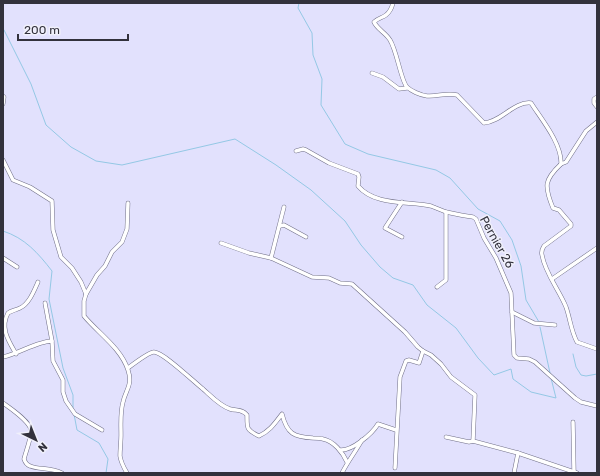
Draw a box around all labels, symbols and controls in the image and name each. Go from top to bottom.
scale bar [18,16,128,42]
text: 200 m [24,23,60,37]
street label: Pernier 26 [477,214,517,270]
north arrow [16,420,56,460]
text: N [35,439,50,454]

